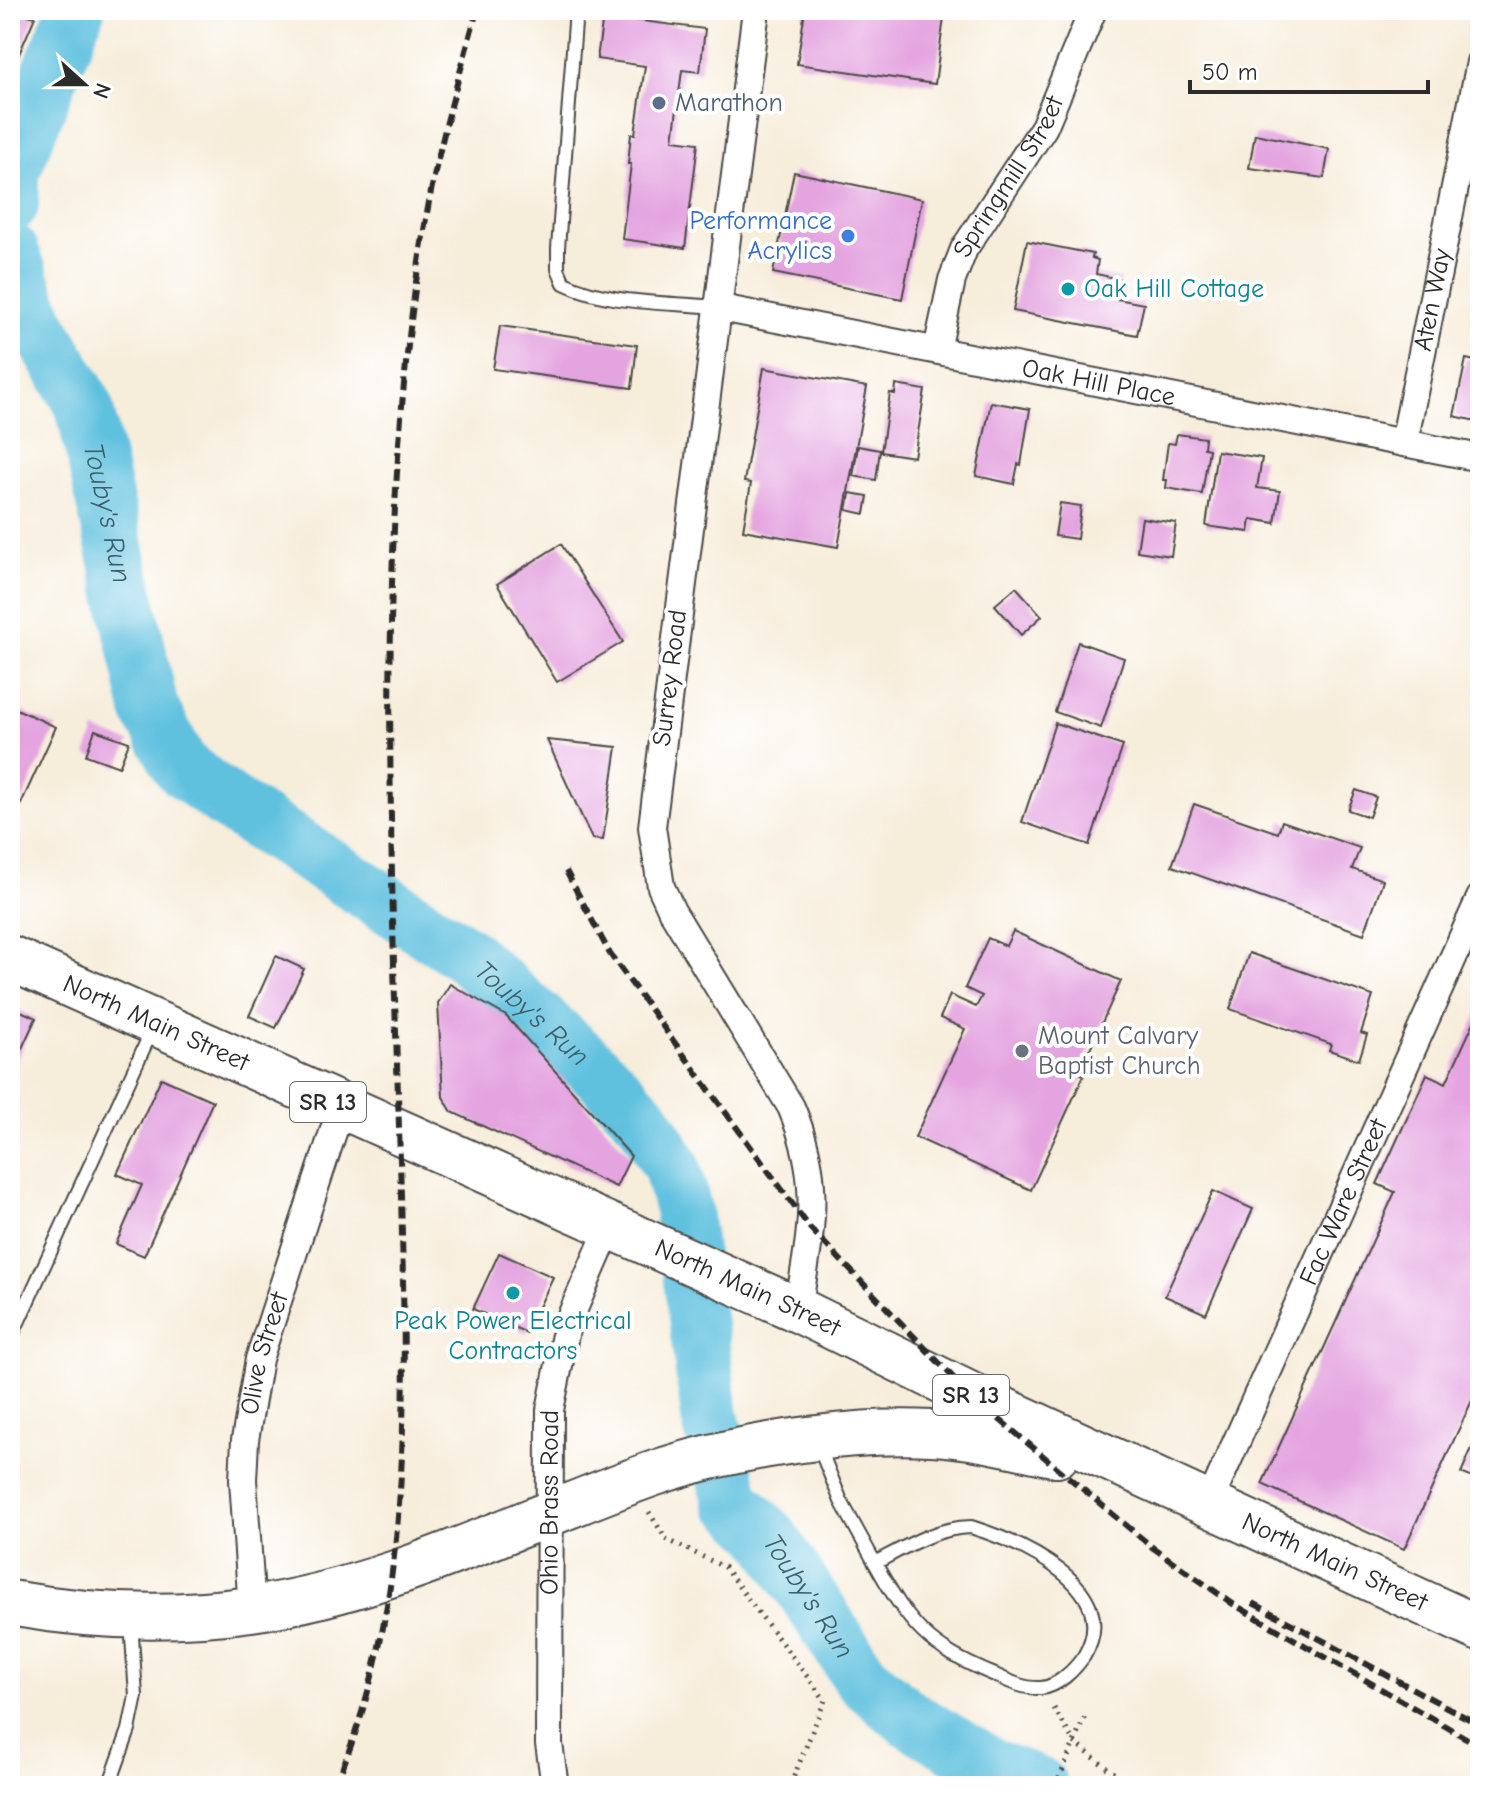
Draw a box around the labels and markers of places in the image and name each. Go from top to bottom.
place label: Marathon [675,88,783,118]
marker: Marathon [650,94,668,112]
place label: Performance Acrylics [689,206,832,266]
marker: Performance Acrylics [839,227,857,245]
place label: Oak Hill Cottage [1084,274,1264,304]
marker: Oak Hill Cottage [1059,280,1077,298]
place label: Mount Calvary Baptist Church [1038,1021,1201,1081]
marker: Mount Calvary Baptist Church [1013,1042,1031,1060]
marker: Peak Power Electrical Contractors [504,1284,522,1302]
place label: Peak Power Electrical Contractors [394,1306,632,1366]

